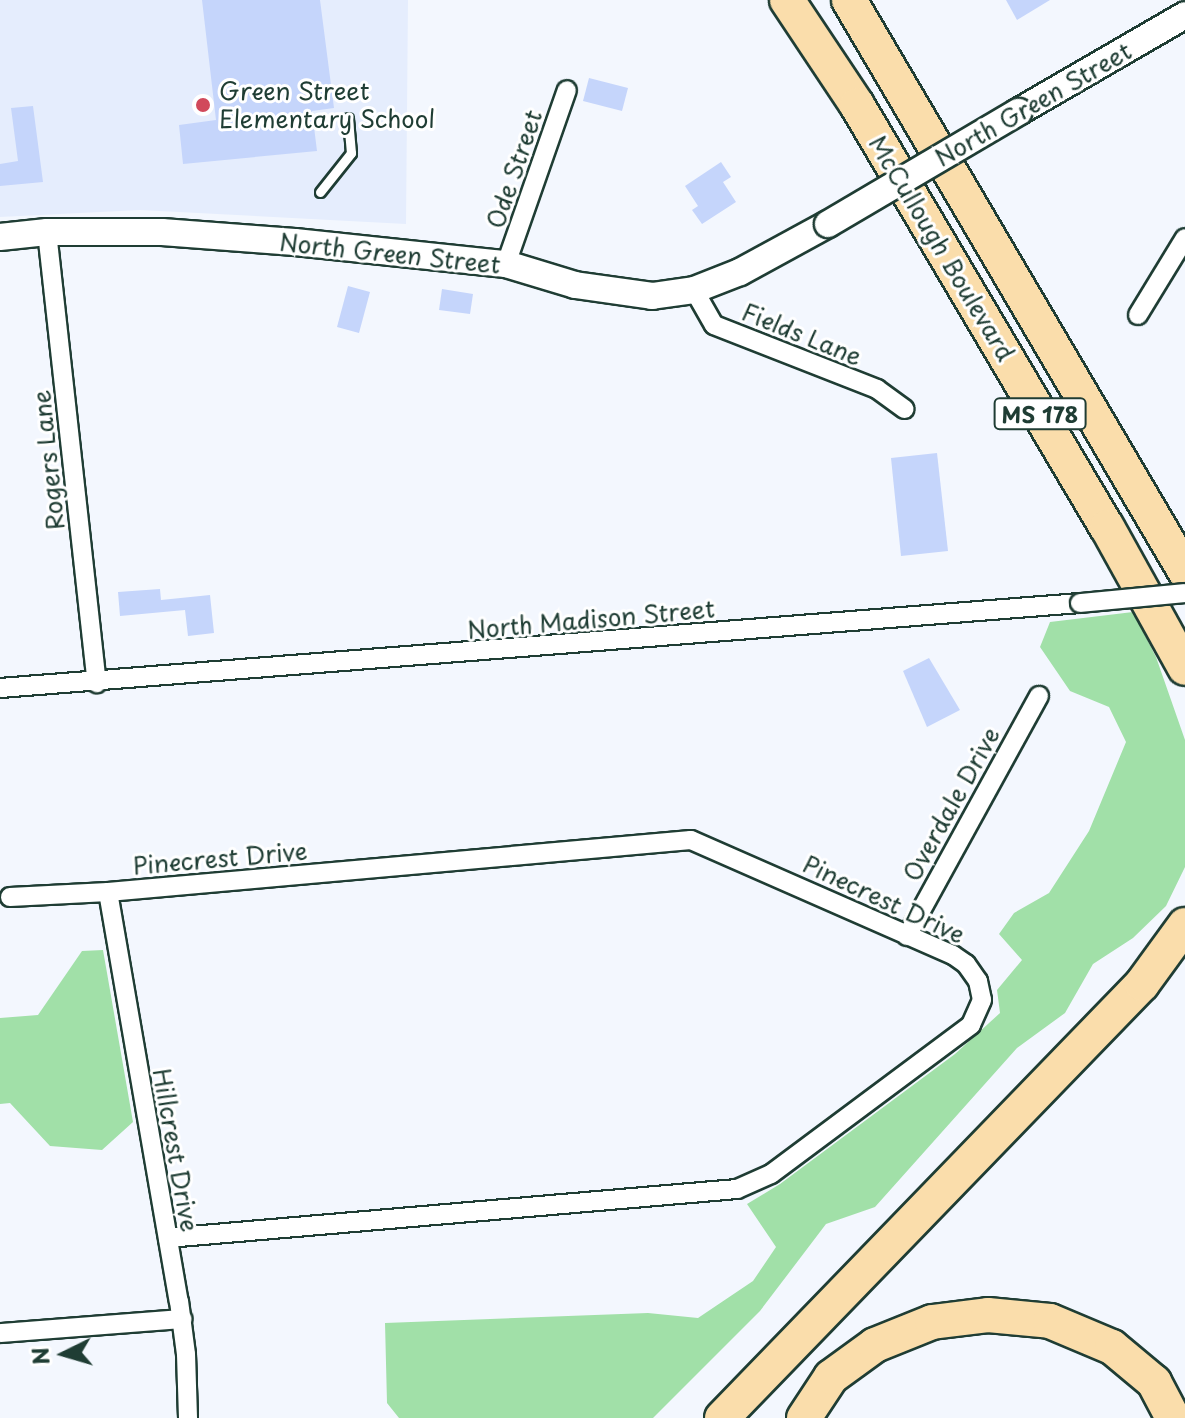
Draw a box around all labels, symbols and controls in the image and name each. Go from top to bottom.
street label: North Green Street [927,35,1139,173]
place label: Green Street Elementary School [219,77,435,133]
marker: Green Street Elementary School [194,96,212,114]
street label: Ode Street [480,105,548,233]
street label: McCullough Boulevard [863,130,1021,366]
street label: North Green Street [275,227,505,279]
street label: Fields Lane [737,297,867,371]
street label: Rogers Lane [26,388,70,532]
road number: MS 178 [992,396,1088,432]
street label: North Madison Street [465,594,717,644]
street label: Overdale Drive [896,721,1006,887]
street label: Pinecrest Drive [132,836,308,880]
street label: Pinecrest Drive [799,849,969,949]
street label: Hillcrest Drive [148,1066,204,1234]
north arrow [24,1314,104,1394]
text: N [22,1346,57,1366]

